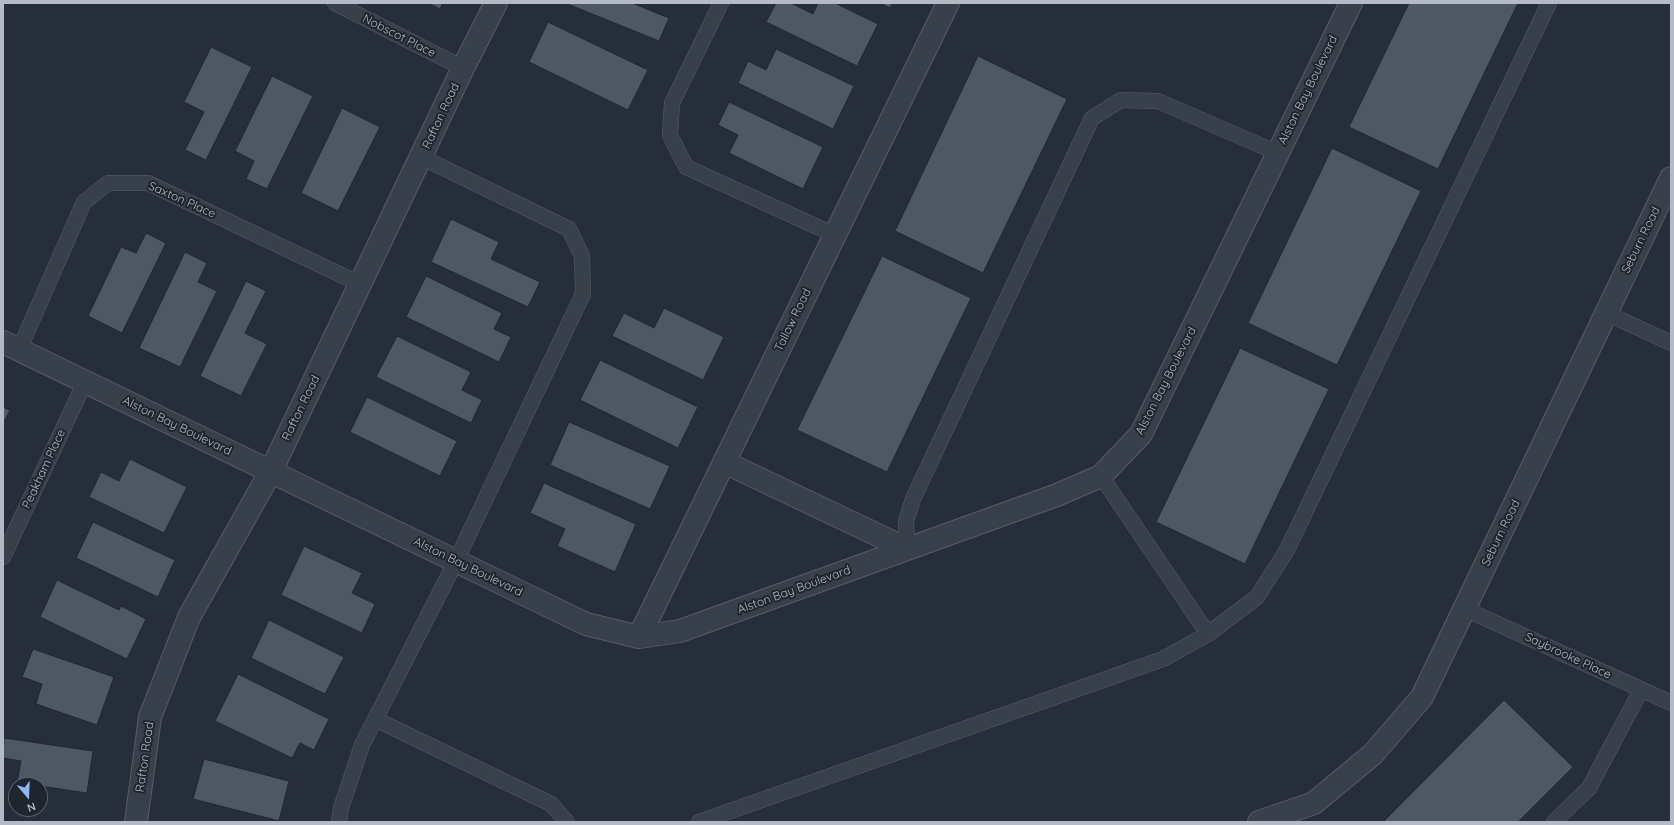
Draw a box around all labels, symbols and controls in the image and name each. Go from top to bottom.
street label: Nobscot Place [360,11,438,61]
street label: Alston Bay Boulevard [1275,33,1341,147]
street label: Rafton Road [419,81,463,151]
street label: Saxton Place [146,179,218,221]
street label: Seburn Road [1619,204,1663,276]
street label: Tallow Road [772,286,814,354]
street label: Alston Bay Boulevard [1133,325,1199,437]
street label: Rafton Road [279,373,323,443]
street label: Alston Bay Boulevard [120,393,234,459]
street label: Peakham Place [19,427,69,511]
street label: Seburn Road [1479,497,1523,569]
street label: Alston Bay Boulevard [411,534,525,600]
street label: Alston Bay Boulevard [736,563,852,617]
street label: Saybrooke Place [1523,630,1613,682]
street label: Rafton Road [133,721,157,793]
north arrow [8,777,48,817]
text: N [25,799,38,815]

